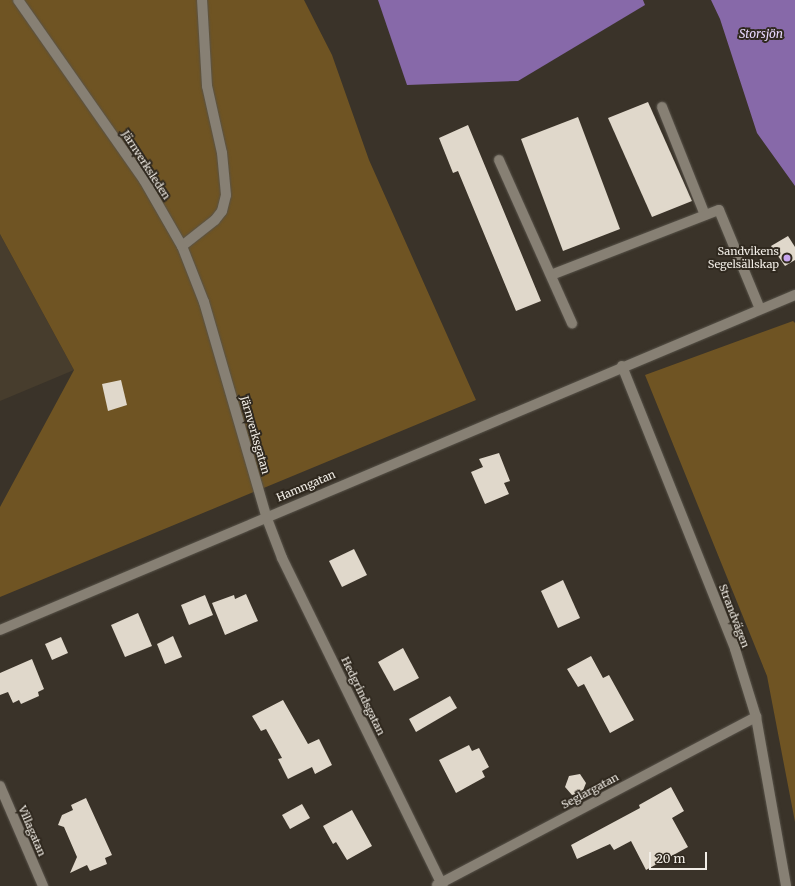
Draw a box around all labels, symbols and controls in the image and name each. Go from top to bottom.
water label: Storsjön [739,27,783,41]
street label: Järnverksleden [119,128,173,202]
place label: Sandvikens Segelsällskap [708,245,779,271]
marker: Sandvikens Segelsällskap [782,253,792,263]
street label: Järnverksgatan [238,394,272,476]
street label: Hamngatan [275,468,337,504]
street label: Strandvägen [716,582,752,650]
street label: Hedgrindsgatan [338,655,388,737]
street label: Seglargatan [559,770,621,812]
street label: Villagatan [15,804,49,858]
scale bar [651,844,709,870]
text: 20 m [656,851,685,866]

